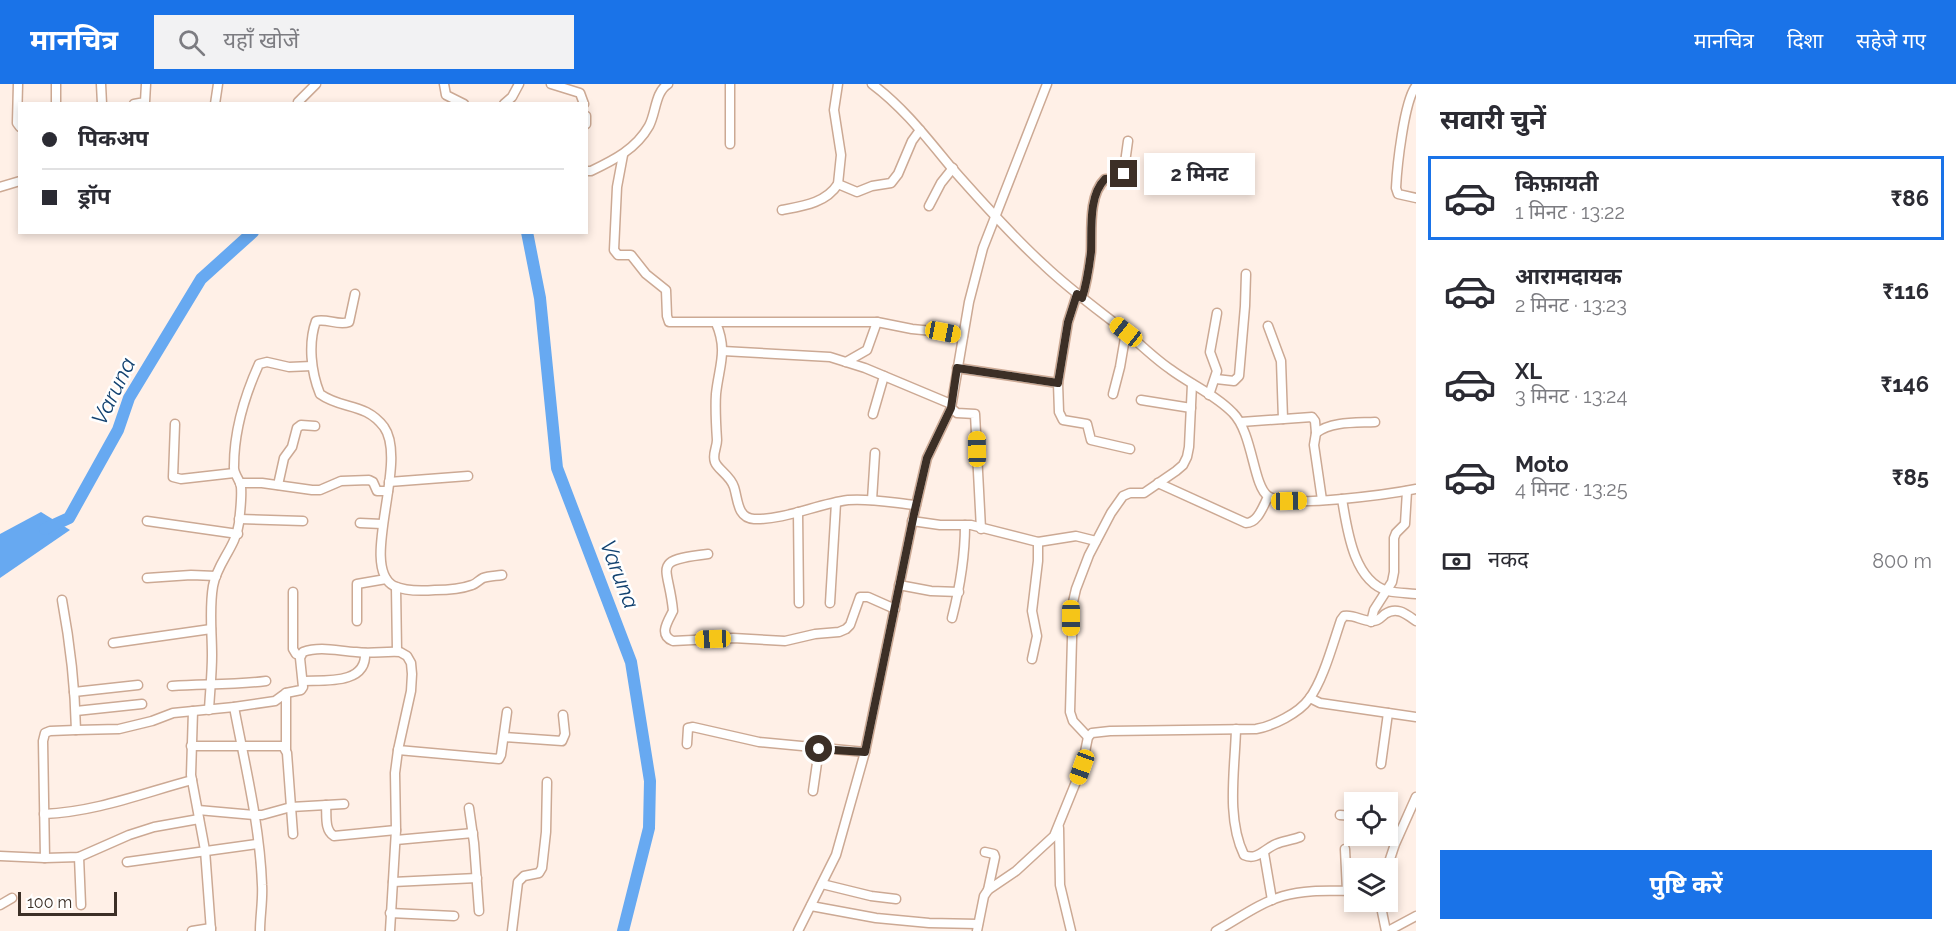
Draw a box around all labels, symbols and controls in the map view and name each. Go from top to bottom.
search box [154,15,574,69]
text: मानचित्र [30,24,118,57]
icon: search [175,26,208,59]
text: यहाँ खोजें [223,27,299,53]
text: मानचित्र [1694,28,1754,53]
text: दिशा [1787,28,1823,53]
text: सहेजे गए [1856,28,1926,53]
text: सवारी चुनें [1440,104,1546,135]
text: पिकअप [78,125,149,151]
callout: 2 मिनट [1145,153,1256,195]
route end [1110,160,1137,187]
text: 2 मिनट [1170,162,1229,186]
text: किफ़ायती [1515,170,1599,196]
icon: car [1443,171,1497,225]
text: ड्रॉप [78,183,111,209]
text: ₹86 [1891,185,1929,211]
text: 1 मिनट · 13:22 [1515,200,1625,224]
text: आरामदायक [1515,263,1622,289]
icon: car [1443,264,1497,318]
text: ₹116 [1882,278,1929,304]
text: 2 मिनट · 13:23 [1515,293,1627,317]
car [1106,314,1146,350]
car [924,320,962,344]
water label: Varuna [86,353,140,429]
icon: car [1443,357,1497,411]
text: XL [1515,358,1542,384]
text: ₹146 [1880,371,1929,397]
text: 3 मिनट · 13:24 [1515,384,1627,408]
car [968,431,986,467]
icon: car [1443,450,1497,504]
text: Moto [1515,451,1569,477]
text: ₹85 [1892,464,1929,490]
text: 4 मिनट · 13:25 [1515,477,1628,501]
car [1271,492,1307,510]
water label: Varuna [595,536,645,612]
icon: cash [1440,545,1473,578]
text: नकद [1488,546,1529,572]
text: 800 m [1872,549,1932,573]
car [1062,600,1080,636]
car [695,629,731,649]
route start [805,735,832,762]
car [1067,747,1097,787]
map controls [1344,792,1398,912]
button: locate [1344,792,1398,846]
button: पुष्टि करें [1440,850,1932,919]
button: layers [1344,858,1398,912]
scale bar [18,889,117,916]
text: 100 m [27,893,72,912]

